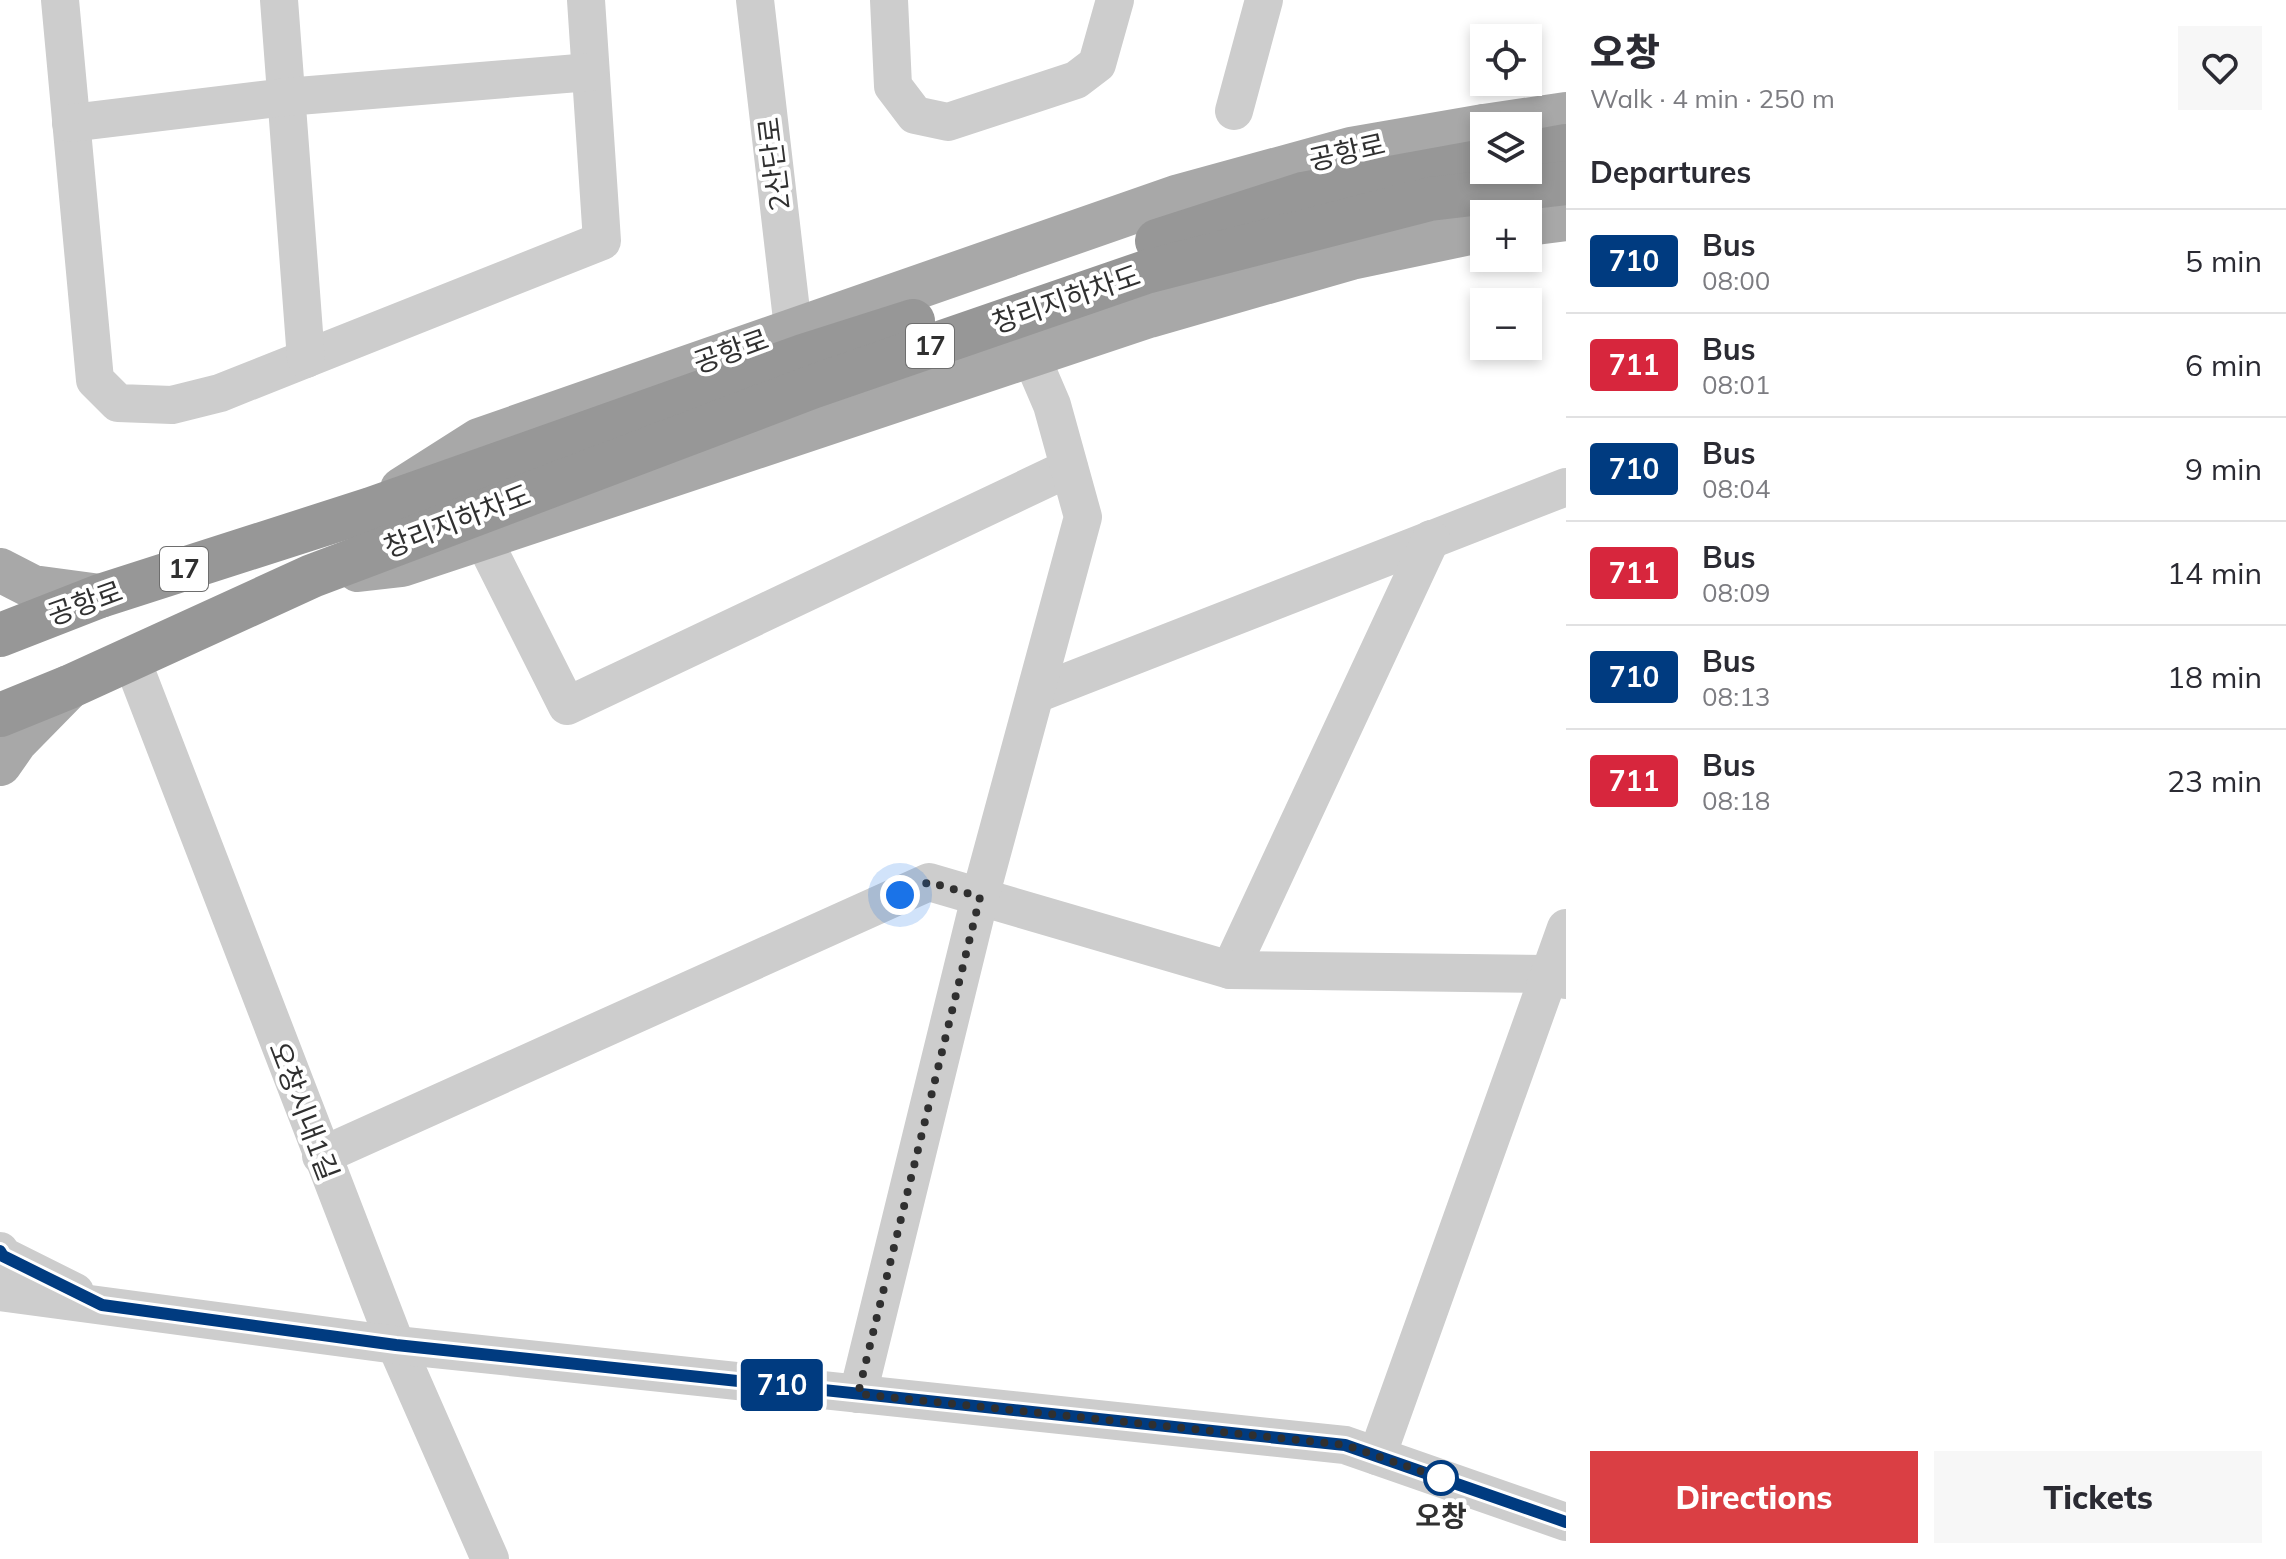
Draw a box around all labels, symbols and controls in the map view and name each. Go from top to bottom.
map controls [1470,24,1542,360]
button: locate [1470,24,1542,96]
button: heart [2178,26,2262,110]
text: 오창 [1590,28,1660,76]
text: Walk · 4 min · 250 m [1590,82,1835,115]
button: layers [1470,112,1542,184]
street label: 2산단로 [750,115,797,213]
street label: 공항로 [1305,126,1388,177]
text: Departures [1590,153,1751,191]
button: + [1470,200,1542,272]
text: Bus [1702,226,1756,264]
text: 5 min [2185,242,2262,280]
text: 710 [1609,243,1659,278]
street label: 창리지하차도 [987,257,1145,340]
text: 08:00 [1702,264,1770,297]
button: − [1470,288,1542,360]
street label: 공항로 [689,321,773,380]
road number: 17 [906,324,954,368]
text: Bus [1702,330,1756,368]
text: 6 min [2185,346,2262,384]
text: 711 [1609,347,1659,382]
text: 08:01 [1702,368,1770,401]
text: Bus [1702,434,1756,472]
text: 9 min [2185,450,2262,488]
text: 710 [1609,451,1659,486]
text: 08:04 [1702,472,1770,505]
street label: 창리지하차도 [378,477,535,565]
text: Bus [1702,538,1756,576]
road number: 17 [160,547,208,591]
text: 14 min [2167,554,2262,592]
text: 711 [1609,555,1659,590]
street label: 공항로 [43,573,127,632]
text: 08:09 [1702,576,1770,609]
text: Bus [1702,642,1756,680]
text: 18 min [2167,658,2262,696]
text: 710 [1609,659,1659,694]
text: 08:13 [1702,680,1770,713]
text: Bus [1702,746,1756,784]
text: 23 min [2167,762,2262,800]
text: 711 [1609,763,1659,798]
text: 08:18 [1702,784,1770,817]
your location [880,875,920,915]
street label: 오창시내1길 [262,1037,347,1185]
line badge: 710 [736,1359,828,1411]
text: 710 [757,1367,807,1402]
button: Directions [1590,1451,1918,1543]
button: Tickets [1934,1451,2262,1543]
marker: 오창 [1424,1461,1458,1495]
place label: 오창 [1415,1498,1467,1533]

